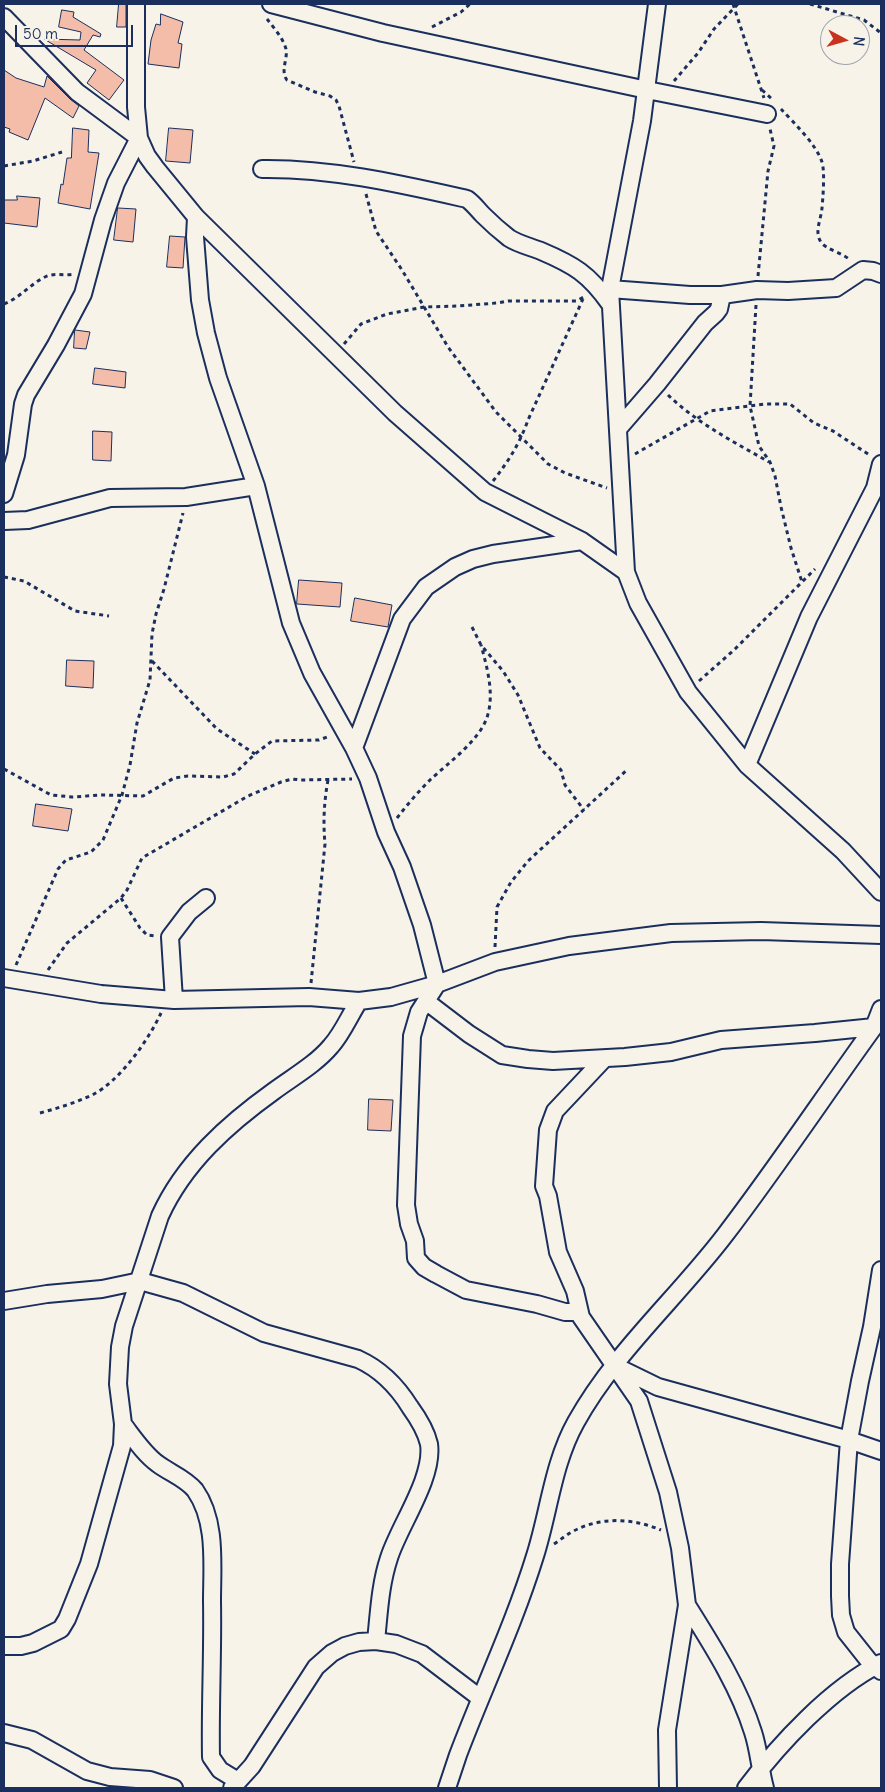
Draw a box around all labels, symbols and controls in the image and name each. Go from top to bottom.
scale bar [18,15,135,47]
north arrow [820,15,870,65]
text: 50 m [23,24,58,43]
text: N [849,36,868,47]

